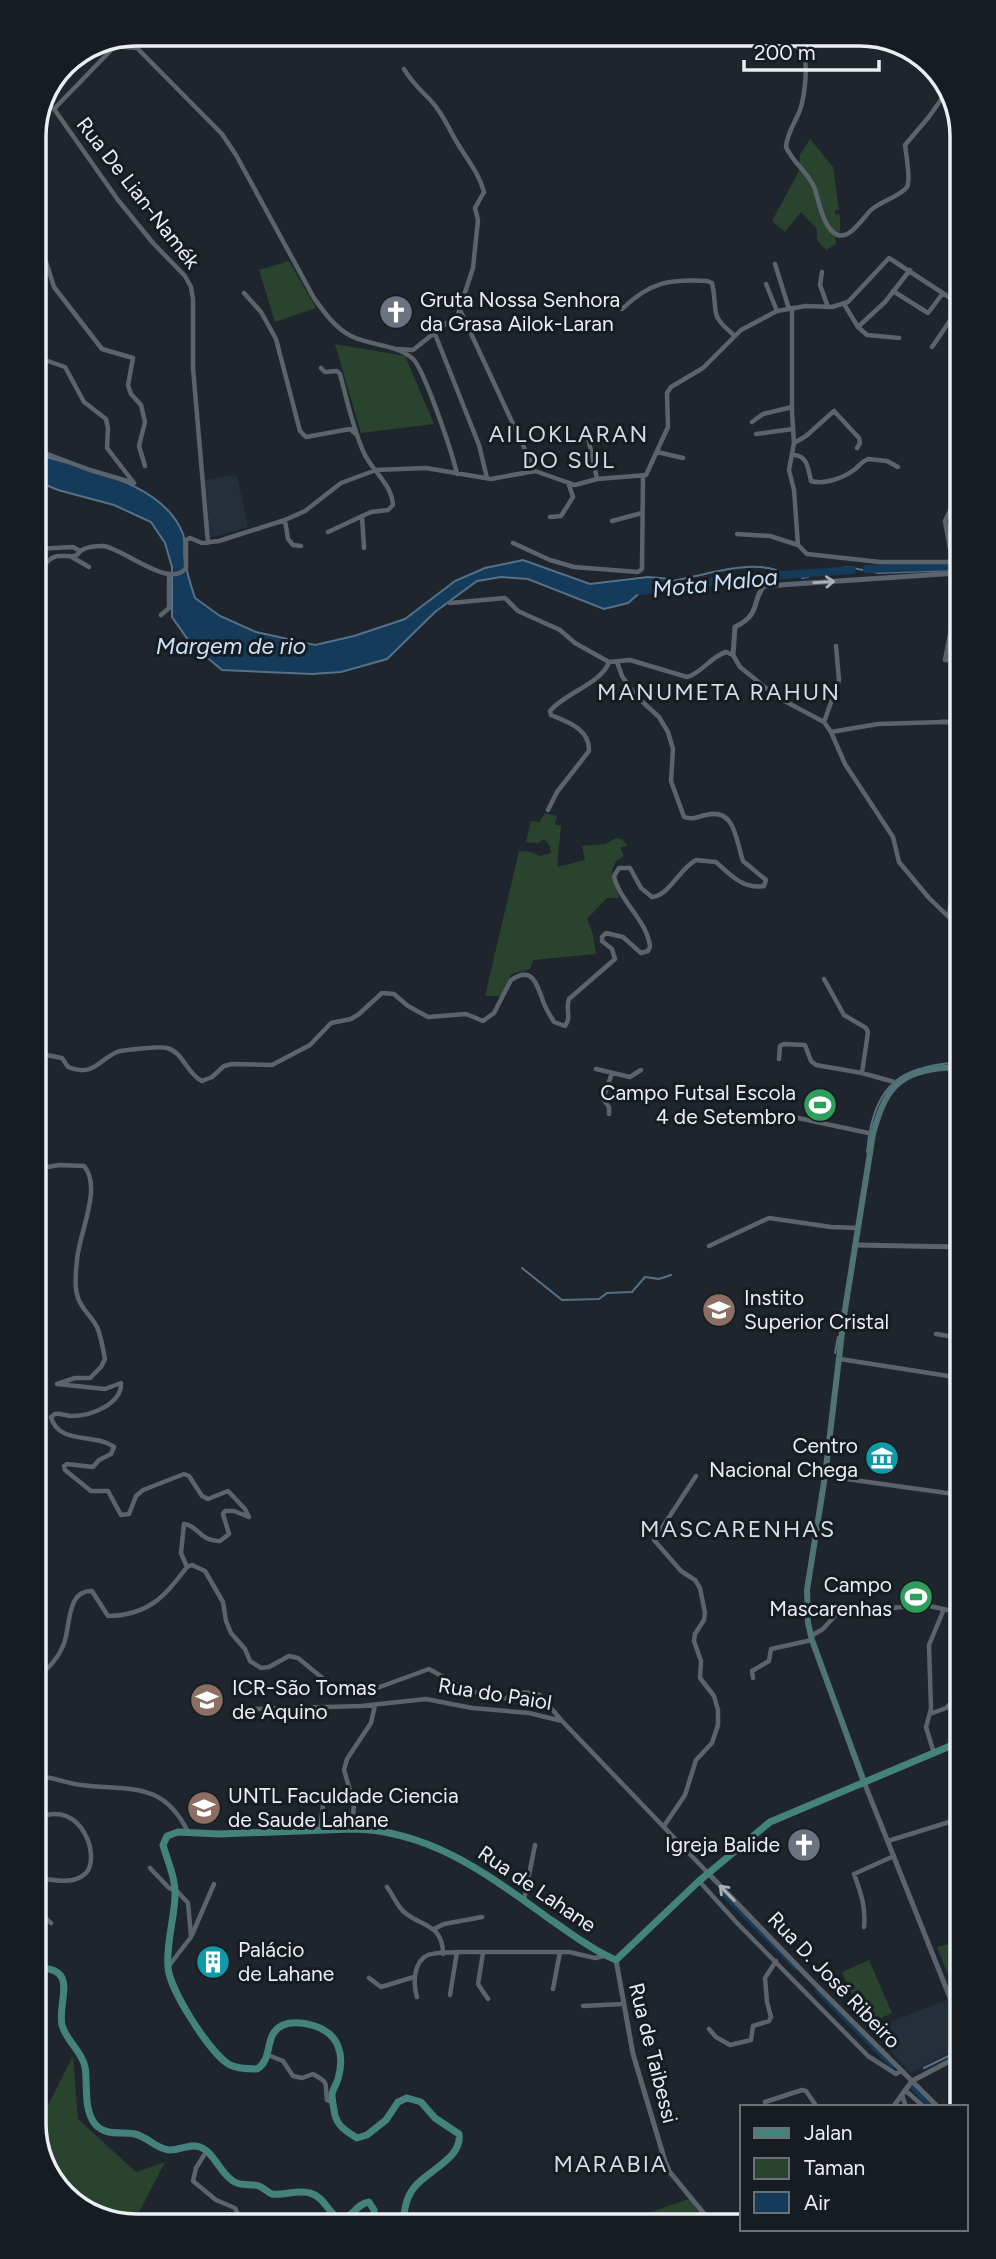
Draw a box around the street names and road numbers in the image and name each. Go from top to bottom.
street label: Rua De Lian-Namék [71,112,206,274]
street label: Rua do Paiol [436,1672,554,1715]
street label: Rua de Lahane [474,1840,601,1937]
street label: Rua D. José Ribeiro [763,1906,906,2053]
street label: Rua de Taibessi [624,1980,683,2126]

